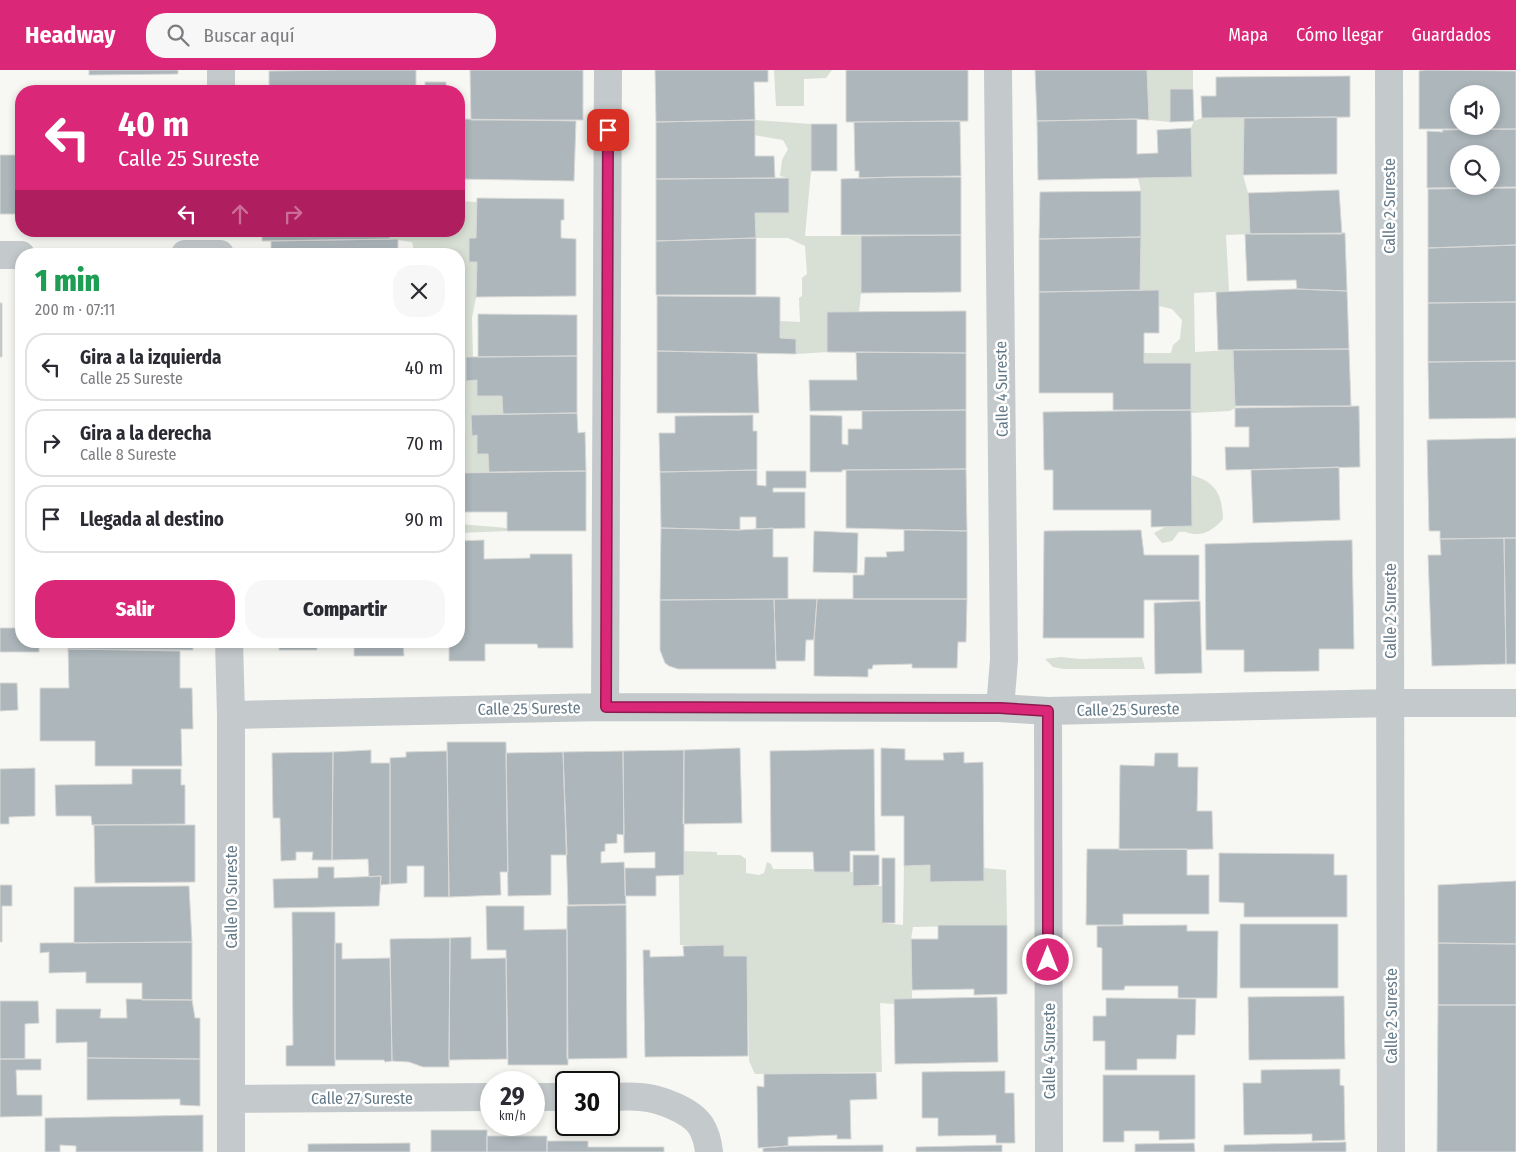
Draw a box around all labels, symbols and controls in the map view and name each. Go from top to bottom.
search box [146,13,496,58]
text: Headway [25,21,116,49]
icon: search [164,21,192,49]
text: Buscar aquí [204,24,295,47]
text: Mapa [1228,24,1268,46]
text: Cómo llegar [1296,24,1383,46]
text: Guardados [1411,24,1491,46]
map controls [1450,85,1500,195]
button: sound [1450,85,1500,135]
text: 40 m [118,103,189,145]
icon: left [35,105,100,170]
pin [587,109,629,151]
icon: arrive [594,116,622,144]
text: Calle 25 Sureste [118,145,260,172]
button: search [1450,145,1500,195]
street label: Calle 2 Sureste [1380,158,1399,254]
icon: left [173,200,201,228]
icon: ahead [226,200,254,228]
icon: right [279,200,307,228]
text: 1 min [35,263,100,299]
button: close [393,265,445,317]
text: 200 m · 07:11 [35,300,115,319]
street label: Calle 4 Sureste [991,341,1012,437]
text: Gira a la izquierda [80,346,222,369]
icon: left [37,353,65,381]
text: 40 m [405,356,443,379]
text: Calle 25 Sureste [80,369,183,388]
text: Gira a la derecha [80,422,212,445]
icon: right [37,429,65,457]
text: 70 m [407,432,443,455]
text: Calle 8 Sureste [80,445,177,464]
icon: arrive [37,505,65,533]
text: Llegada al destino [80,508,224,531]
text: 90 m [405,508,443,531]
street label: Calle 2 Sureste [1381,563,1400,659]
button: Salir [35,580,235,638]
button: Compartir [245,580,445,638]
street label: Calle 25 Sureste [477,698,581,719]
street label: Calle 25 Sureste [1076,699,1180,720]
street label: Calle 10 Sureste [222,845,241,949]
position arrow [1021,933,1073,985]
street label: Calle 2 Sureste [1382,968,1401,1064]
street label: Calle 4 Sureste [1040,1003,1059,1099]
speed limit sign: 30 [555,1071,620,1136]
text: 29 [500,1082,525,1112]
street label: Calle 27 Sureste [311,1089,413,1108]
text: km/h [499,1109,526,1123]

